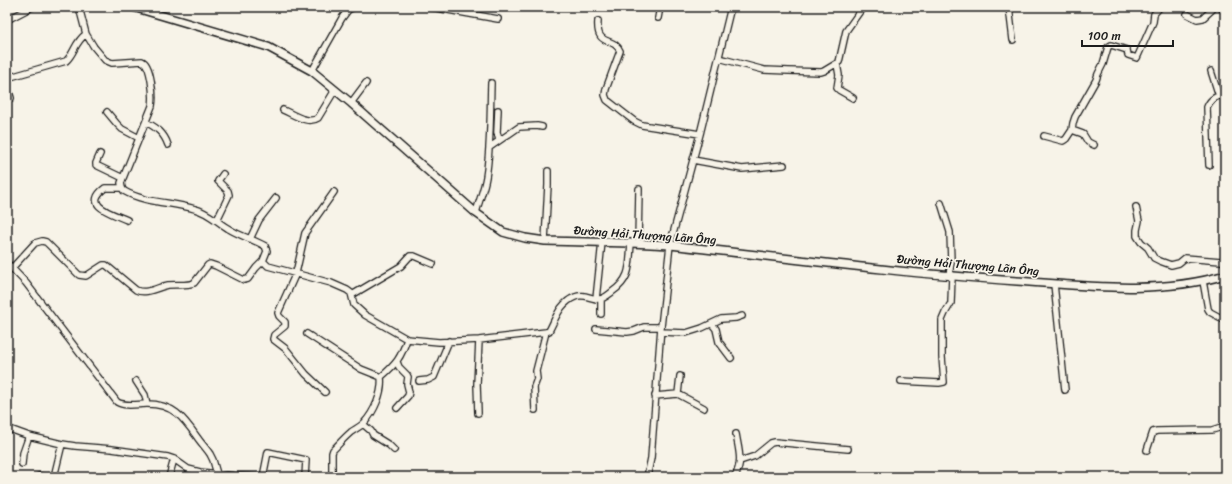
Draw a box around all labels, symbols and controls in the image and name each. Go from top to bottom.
scale bar [1082,22,1173,48]
text: 100 m [1088,25,1121,47]
street label: Đường Hải Thượng Lãn Ông [573,219,717,251]
street label: Đường Hải Thượng Lãn Ông [896,248,1040,282]

